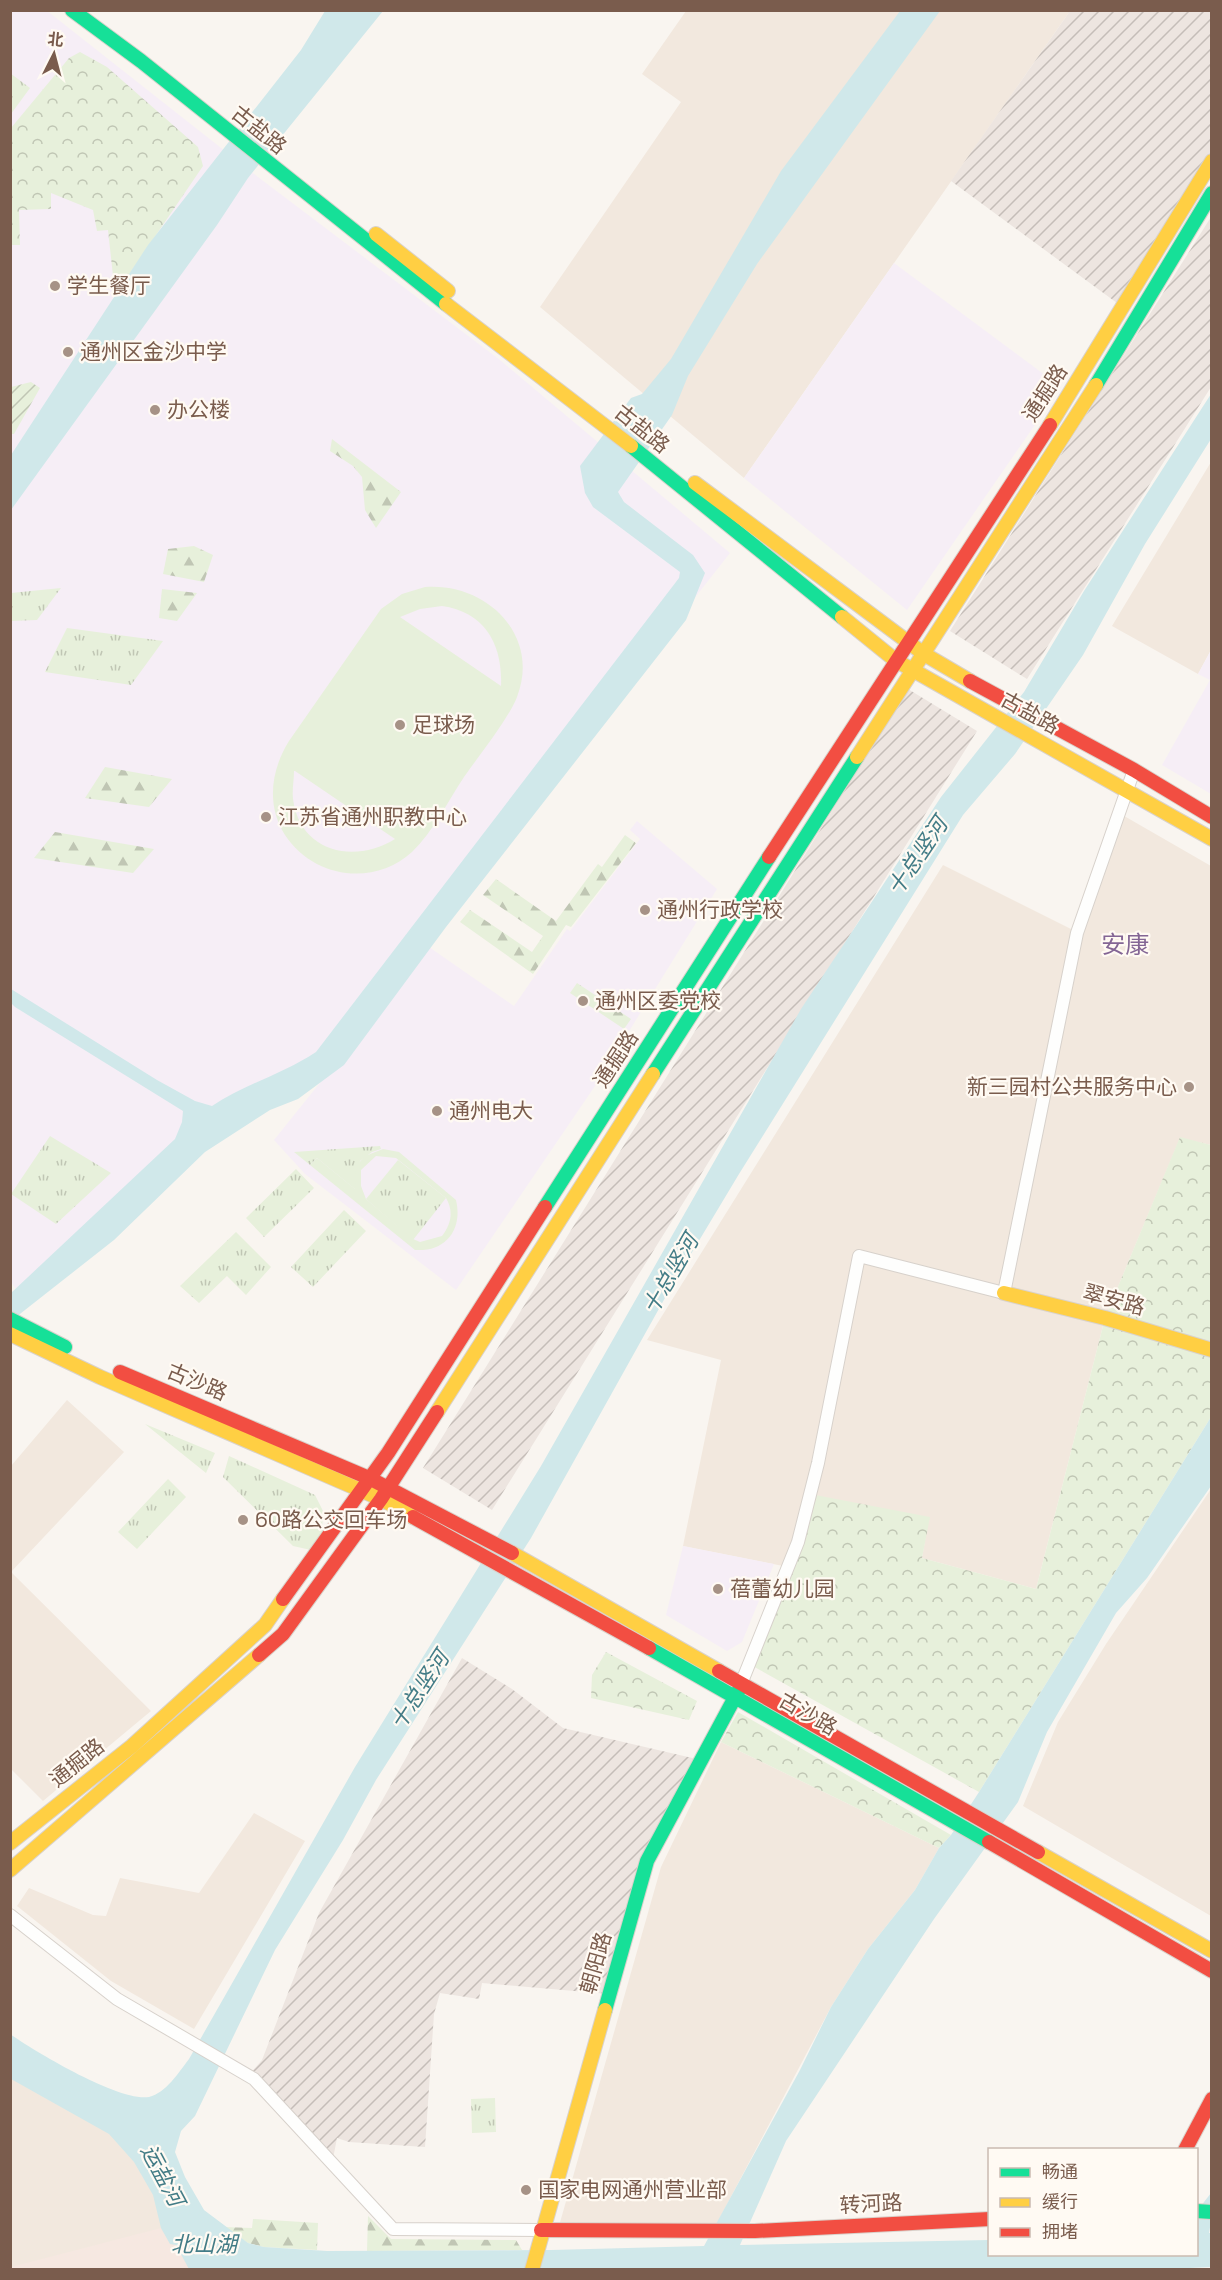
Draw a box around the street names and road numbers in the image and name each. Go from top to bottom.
street label: 古盐路 [226,99,292,160]
street label: 通掘路 [1016,359,1073,426]
street label: 古盐路 [609,398,675,459]
street label: 古盐路 [996,685,1064,740]
street label: 通掘路 [587,1025,644,1092]
street label: 翠安路 [1080,1278,1148,1321]
street label: 古沙路 [163,1357,231,1406]
street label: 古沙路 [774,1686,842,1741]
street label: 通掘路 [44,1732,110,1793]
street label: 朝阳路 [574,1929,617,1997]
street label: 转河路 [839,2188,903,2219]

